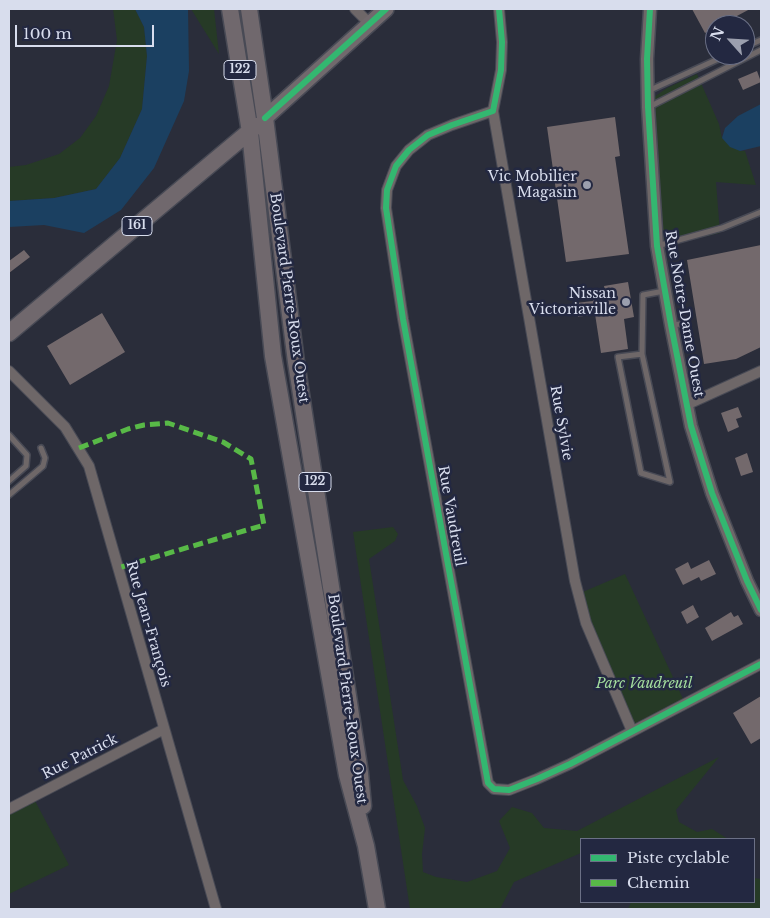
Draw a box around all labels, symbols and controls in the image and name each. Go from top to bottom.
scale bar [18,15,156,47]
north arrow [705,15,755,65]
text: 100 m [23,24,72,43]
text: N [706,24,728,44]
road number: 122 [224,60,256,80]
place label: Vic Mobilier Magasin [488,169,577,202]
marker: Vic Mobilier Magasin [581,179,593,191]
street label: Boulevard Pierre-Roux Ouest [266,192,312,404]
road number: 161 [122,217,152,236]
street label: Rue Notre-Dame Ouest [661,229,707,399]
place label: Nissan Victoriaville [529,286,616,318]
marker: Nissan Victoriaville [620,296,632,308]
street label: Rue Sylvie [546,384,576,462]
street label: Rue Vaudreuil [434,464,468,568]
road number: 122 [299,472,331,492]
street label: Rue Jean-François [122,559,174,689]
street label: Boulevard Pierre-Roux Ouest [324,593,370,805]
park label: Parc Vaudreuil [596,676,692,692]
street label: Rue Patrick [39,731,121,783]
legend [580,838,755,903]
text: Piste cyclable [627,848,730,867]
text: Chemin [627,873,690,892]

